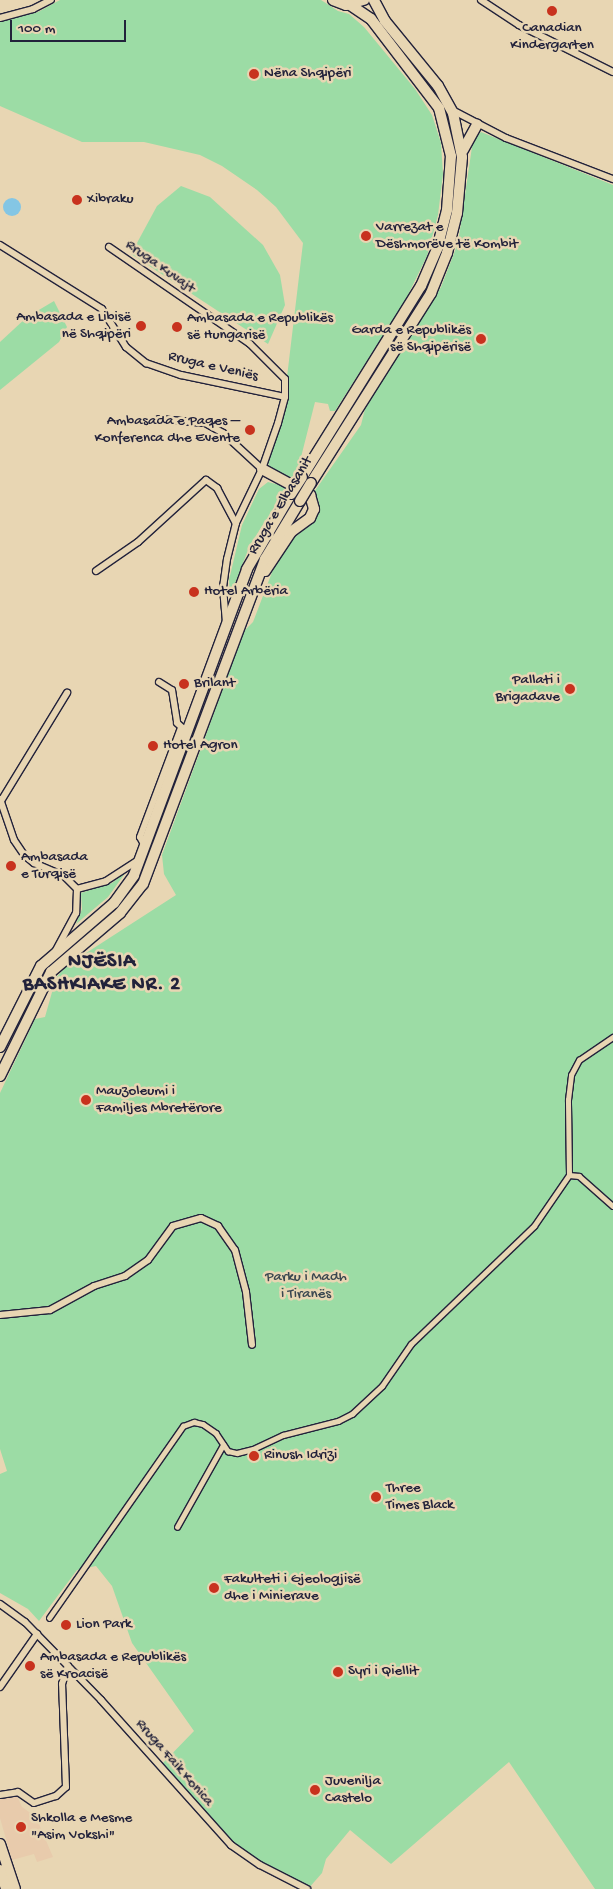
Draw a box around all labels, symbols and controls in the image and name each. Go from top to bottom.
marker: Canadian Kindergarten [546,5,558,17]
scale bar [12,10,129,42]
place label: Canadian Kindergarten [510,19,594,54]
text: 100 m [18,20,55,38]
place label: Nëna Shqipëri [264,65,351,83]
marker: Nëna Shqipëri [248,68,260,80]
place label: Xibraku [87,191,133,209]
marker: Xibraku [71,194,83,206]
place label: Varrezat e Dëshmorëve të Kombit [376,218,518,253]
marker: Varrezat e Dëshmorëve të Kombit [360,230,372,242]
street label: Rruga Kuvajt [122,236,198,298]
place label: Ambasada e Libisë në Shqipëri [16,308,131,343]
place label: Ambasada e Republikës së Hungarisë [187,309,333,344]
marker: Ambasada e Libisë në Shqipëri [135,320,147,332]
marker: Ambasada e Republikës së Hungarisë [171,321,183,333]
place label: Garda e Republikës së Shqipërisë [351,321,471,356]
marker: Garda e Republikës së Shqipërisë [475,333,487,345]
street label: Rruga e Veniës [166,348,260,386]
place label: Ambasada e Paqes – Konferenca dhe Evente [95,412,240,447]
marker: Ambasada e Paqes – Konferenca dhe Evente [244,424,256,436]
street label: Rruga e Elbasanit [245,454,317,558]
place label: Hotel Arbëria [204,583,288,601]
marker: Hotel Arbëria [188,586,200,598]
place label: Pallati i Brigadave [495,671,560,706]
place label: Brilant [194,675,235,693]
marker: Brilant [178,678,190,690]
marker: Pallati i Brigadave [564,683,576,695]
place label: Hotel Agron [163,737,238,755]
marker: Hotel Agron [147,740,159,752]
place label: Ambasada e Turqisë [21,848,88,883]
marker: Ambasada e Turqisë [5,860,17,872]
district label: NJËSIA BASHKIAKE NR. 2 [21,950,183,997]
place label: Mauzoleumi i Familjes Mbretërore [96,1082,222,1117]
marker: Mauzoleumi i Familjes Mbretërore [80,1094,92,1106]
park label: Parku i Madh i Tiranës [265,1268,347,1303]
place label: Rinush Idrizi [264,1447,337,1465]
marker: Rinush Idrizi [248,1450,260,1462]
place label: Three Times Black [386,1479,454,1514]
marker: Three Times Black [370,1491,382,1503]
place label: Fakulteti i Gjeologjisë dhe i Minierave [224,1570,360,1605]
marker: Fakulteti i Gjeologjisë dhe i Minierave [208,1582,220,1594]
place label: Lion Park [76,1616,132,1634]
marker: Lion Park [60,1619,72,1631]
place label: Ambasada e Republikës së Kroacisë [40,1648,186,1683]
marker: Ambasada e Republikës së Kroacisë [24,1660,36,1672]
place label: Syri i Qiellit [348,1663,418,1681]
marker: Syri i Qiellit [332,1666,344,1678]
street label: Rruga Faik Konica [131,1716,217,1810]
place label: Juvenilja Castelo [325,1772,381,1807]
marker: Juvenilja Castelo [309,1784,321,1796]
place label: Shkolla e Mesme "Asim Vokshi" [31,1809,132,1844]
marker: Shkolla e Mesme "Asim Vokshi" [15,1821,27,1833]

